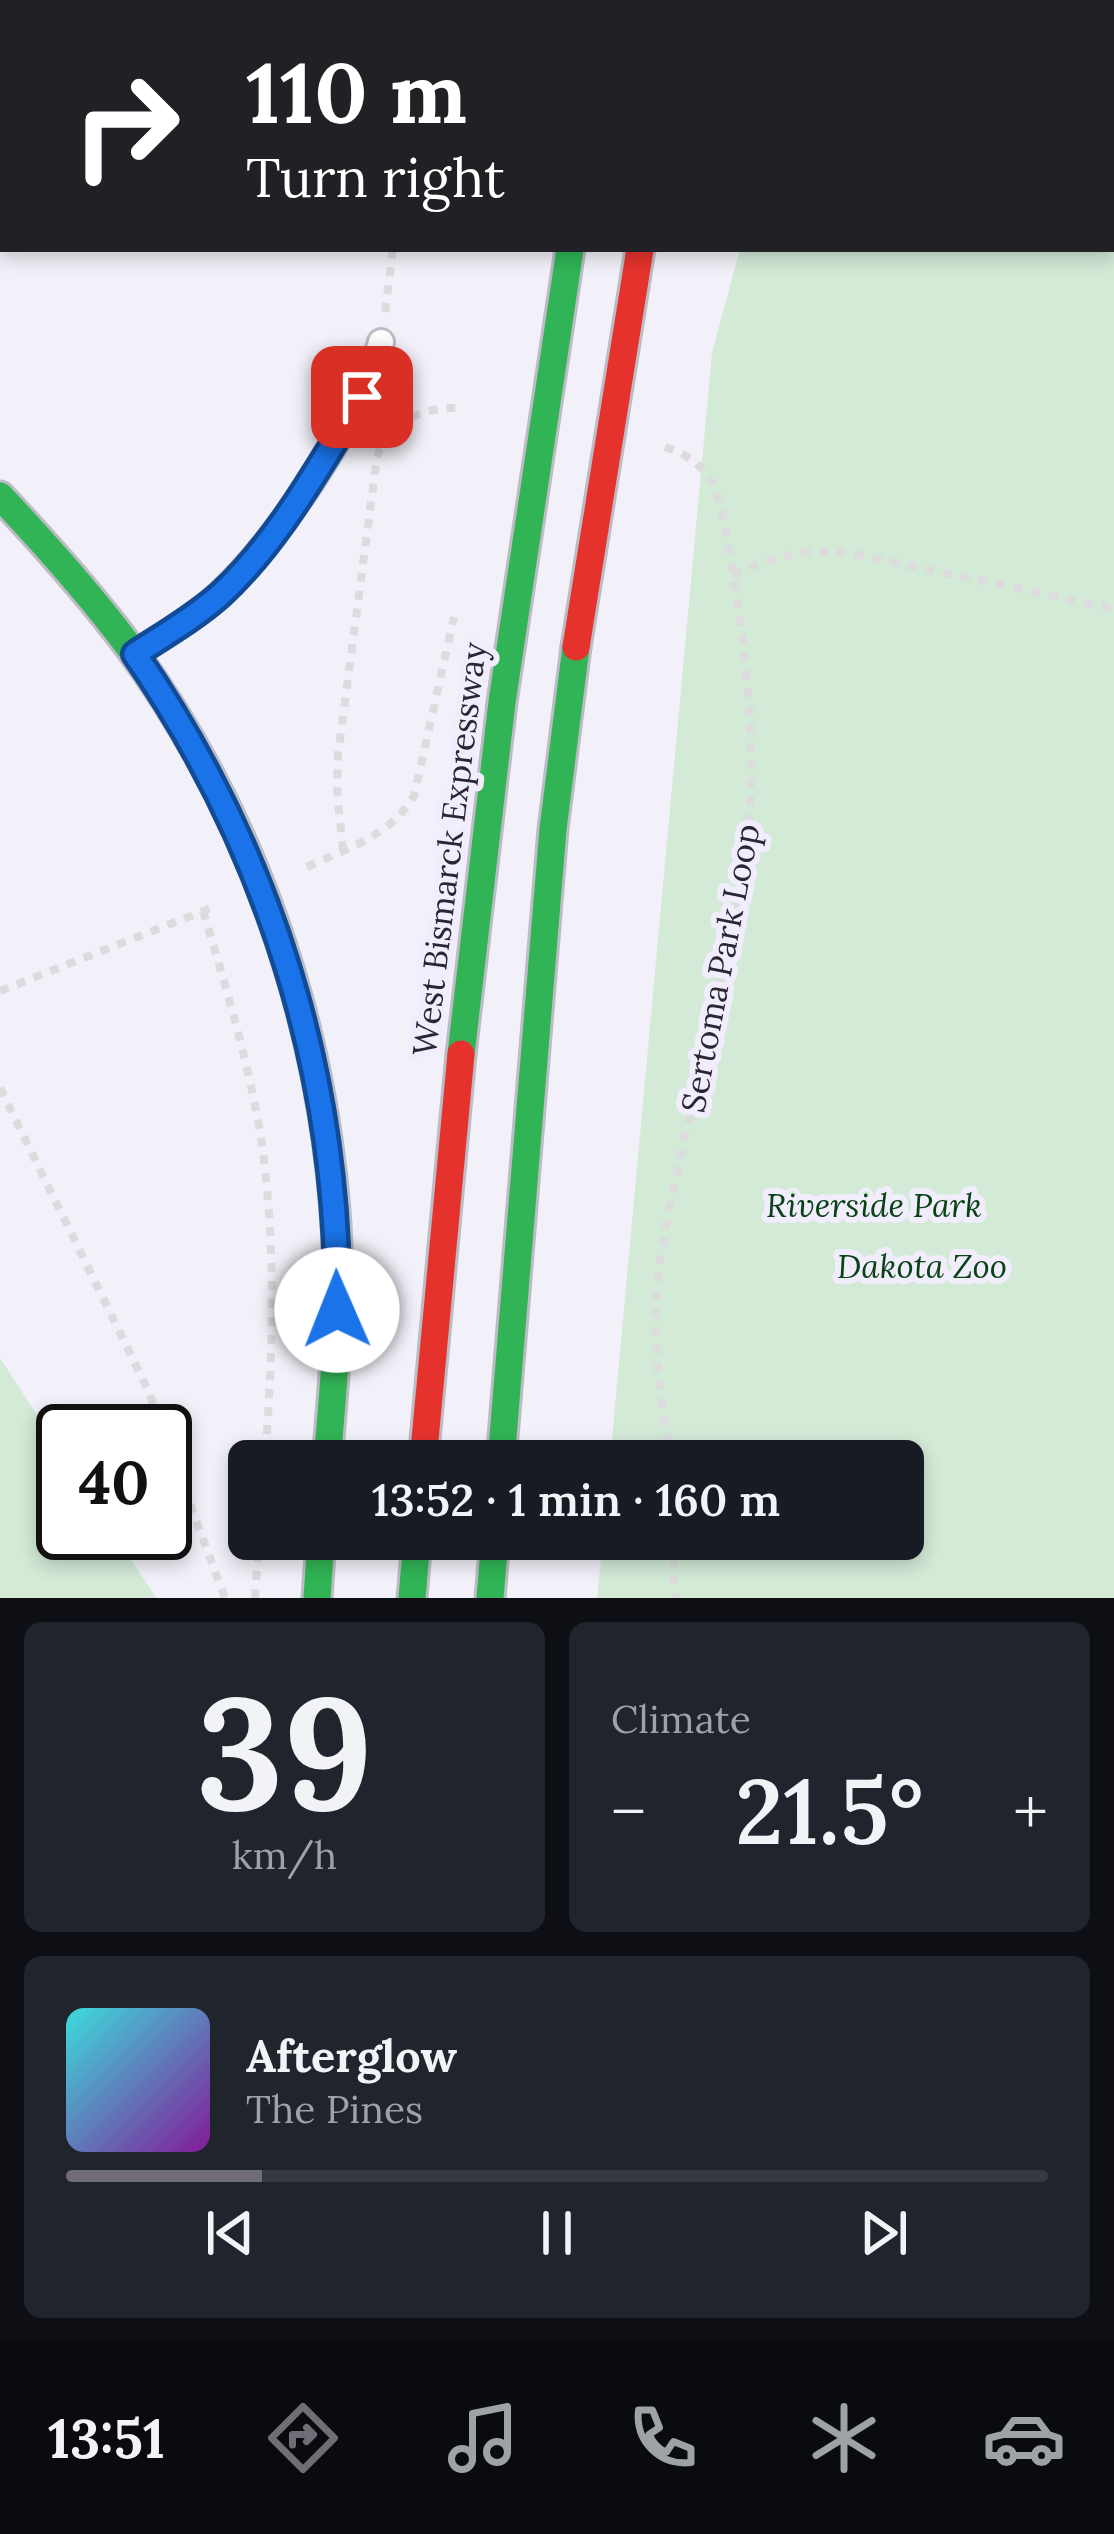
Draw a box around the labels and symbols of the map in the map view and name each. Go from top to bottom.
pin [311,346,413,448]
street label: West Bismarck Expressway [403,639,495,1058]
street label: Sertoma Park Loop [671,820,769,1116]
park label: Riverside Park [766,1184,982,1226]
park label: Dakota Zoo [837,1245,1007,1287]
position arrow [274,1247,400,1373]
speed limit sign: 40 [36,1404,192,1560]

